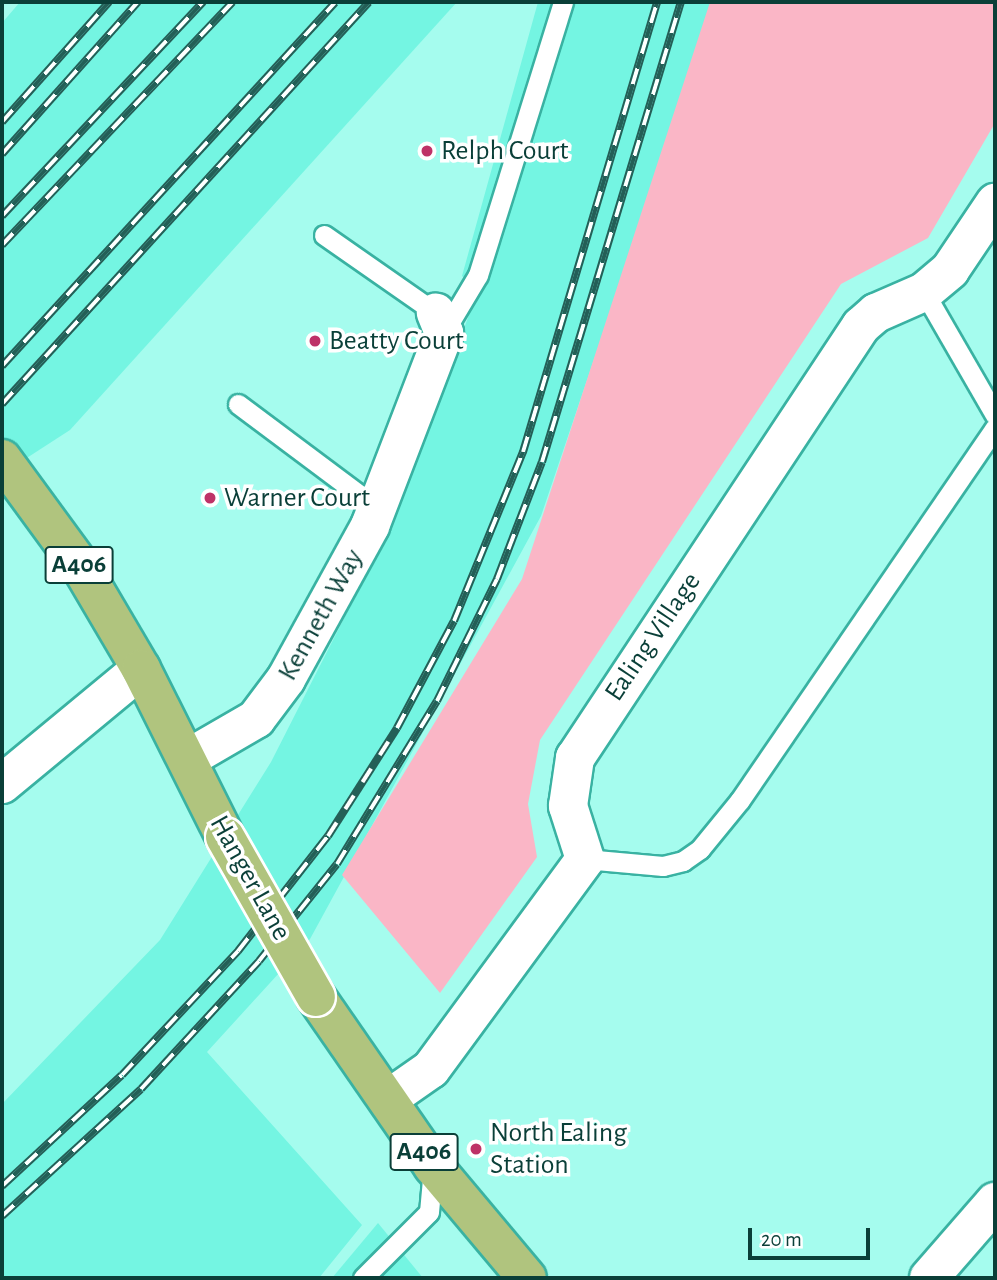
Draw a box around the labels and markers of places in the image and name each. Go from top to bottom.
place label: Relph Court [441,134,569,168]
marker: Relph Court [419,143,435,159]
place label: Beatty Court [329,324,464,358]
marker: Beatty Court [307,333,323,349]
place label: Warner Court [224,481,370,515]
marker: Warner Court [202,490,218,506]
place label: North Ealing Station [490,1116,627,1182]
marker: North Ealing Station [468,1141,484,1157]

